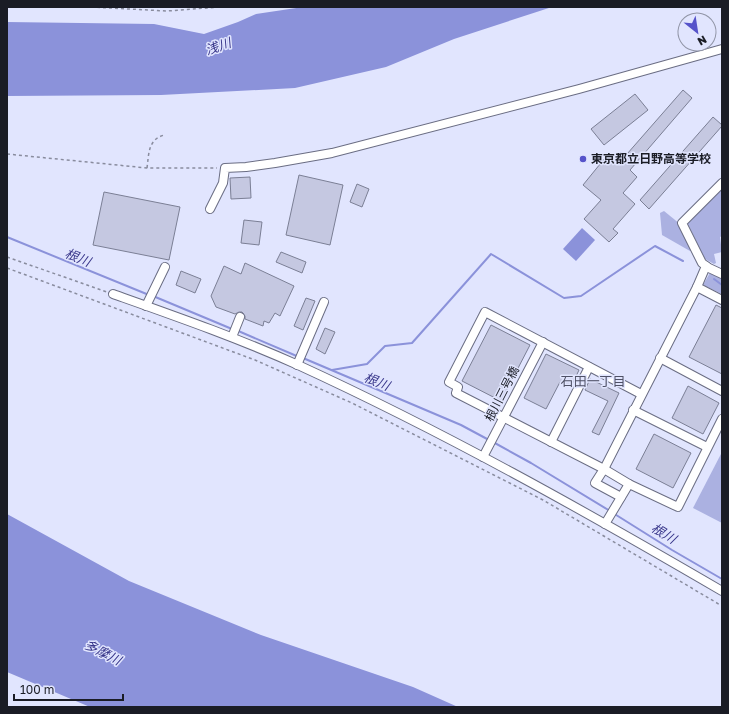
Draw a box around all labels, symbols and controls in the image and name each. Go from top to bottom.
north arrow [677,12,717,52]
text: N [695,33,709,49]
water label: 浅川 [203,34,235,58]
place label: 東京都立日野高等学校 [591,151,711,166]
marker: 東京都立日野高等学校 [578,154,588,164]
water label: 根川 [63,245,95,270]
street label: 根川三号橋 [481,364,522,424]
water label: 根川 [362,369,394,394]
district label: 石田一丁目 [560,373,626,389]
water label: 根川 [649,519,681,548]
water label: 多摩川 [82,636,126,669]
scale bar [14,676,123,702]
text: 100 m [20,682,54,697]

